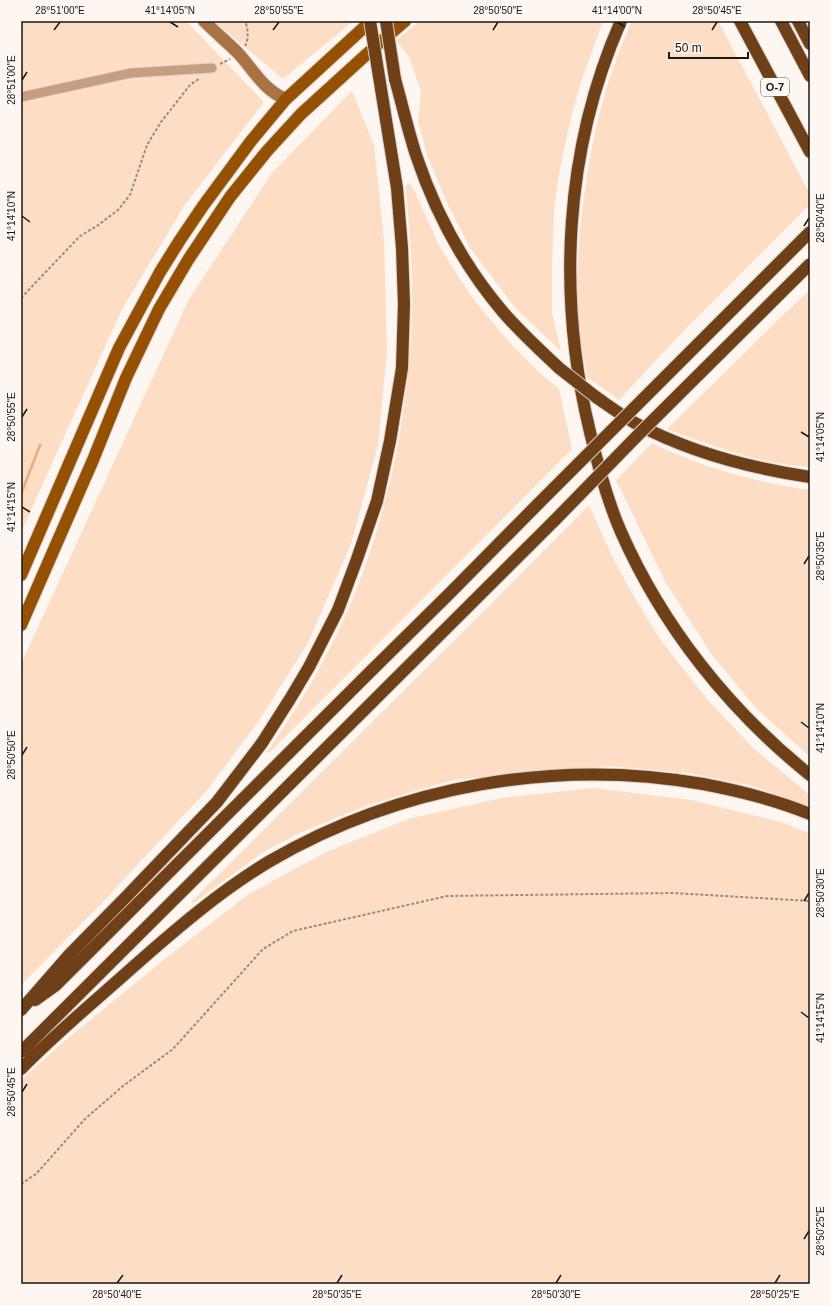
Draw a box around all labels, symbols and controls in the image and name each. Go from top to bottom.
text: 28°51'00"E [35,5,85,16]
text: 41°14'05"N [145,5,195,16]
text: 28°50'55"E [254,5,304,16]
text: 28°50'50"E [473,5,523,16]
text: 41°14'00"N [592,5,642,16]
text: 28°50'45"E [692,5,742,16]
scale bar [669,34,748,60]
text: 50 m [675,41,702,55]
text: 28°51'00"E [6,55,17,105]
road number: O-7 [761,78,789,96]
text: 41°14'10"N [6,191,17,241]
text: 28°50'40"E [815,193,826,243]
text: 28°50'55"E [6,392,17,442]
text: 41°14'05"N [815,412,826,462]
text: 41°14'15"N [6,482,17,532]
text: 28°50'35"E [815,531,826,581]
text: 41°14'10"N [815,703,826,753]
text: 28°50'50"E [6,730,17,780]
text: 28°50'30"E [815,868,826,918]
text: 41°14'15"N [815,993,826,1043]
text: 28°50'45"E [6,1067,17,1117]
text: 28°50'25"E [815,1206,826,1256]
text: 28°50'40"E [92,1289,142,1300]
text: 28°50'35"E [312,1289,362,1300]
text: 28°50'30"E [531,1289,581,1300]
text: 28°50'25"E [750,1289,800,1300]

